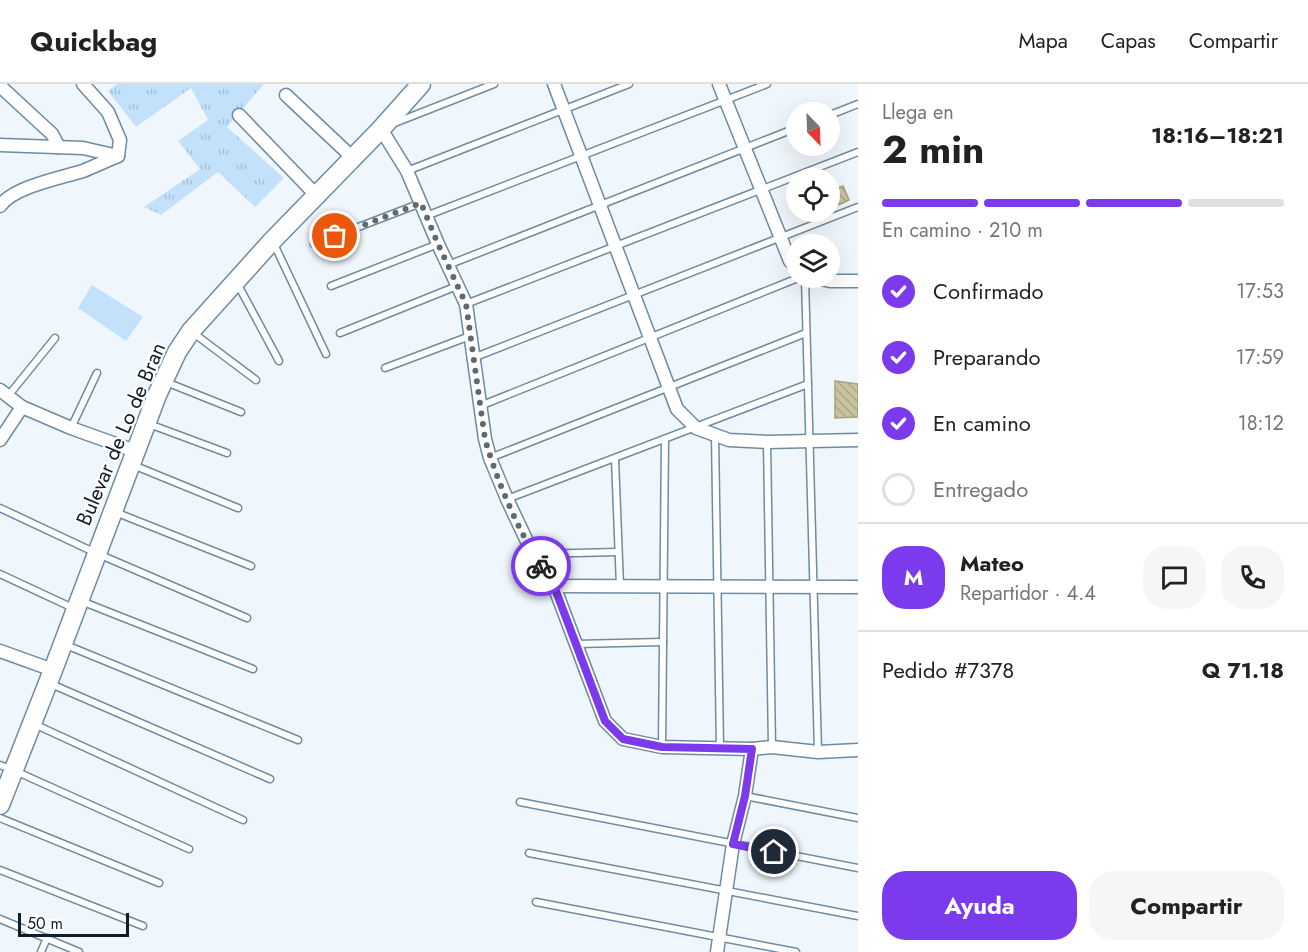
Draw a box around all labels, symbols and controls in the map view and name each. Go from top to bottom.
text: Quickbag [30,21,157,62]
text: Mapa [1019,26,1068,56]
text: Capas [1101,26,1156,56]
text: Compartir [1189,26,1278,56]
text: Llega en [882,98,954,127]
north arrow [786,102,840,156]
map controls [786,102,840,288]
text: 18:16–18:21 [1151,119,1284,151]
text: 2 min [882,121,984,178]
button: locate [786,168,840,222]
pin [309,210,360,261]
text: En camino · 210 m [882,216,1043,245]
icon: bag [318,219,351,252]
button: layers [786,234,840,288]
icon: check [882,275,915,308]
text: Confirmado [933,275,1043,307]
text: 17:53 [1236,277,1284,306]
street label: Bulevar de Lo de Bran [69,338,173,530]
icon: check [882,341,915,374]
text: Preparando [933,341,1041,373]
text: 17:59 [1236,343,1284,372]
icon: check [882,407,915,440]
text: En camino [933,407,1031,439]
text: 18:12 [1238,409,1284,438]
text: Entregado [933,473,1028,505]
courier [511,536,571,596]
button: chat [1143,546,1206,609]
button: phone [1221,546,1284,609]
text: Mateo [960,547,1024,579]
icon: bike [525,550,558,583]
text: M [904,561,923,593]
text: Repartidor · 4.4 [960,579,1096,608]
text: Pedido #7378 [882,654,1014,686]
text: Q 71.18 [1202,654,1284,686]
pin [748,826,799,877]
icon: home [757,835,790,868]
button: Ayuda [882,871,1077,940]
button: Compartir [1089,871,1284,940]
scale bar [18,910,129,938]
text: 50 m [27,912,63,935]

